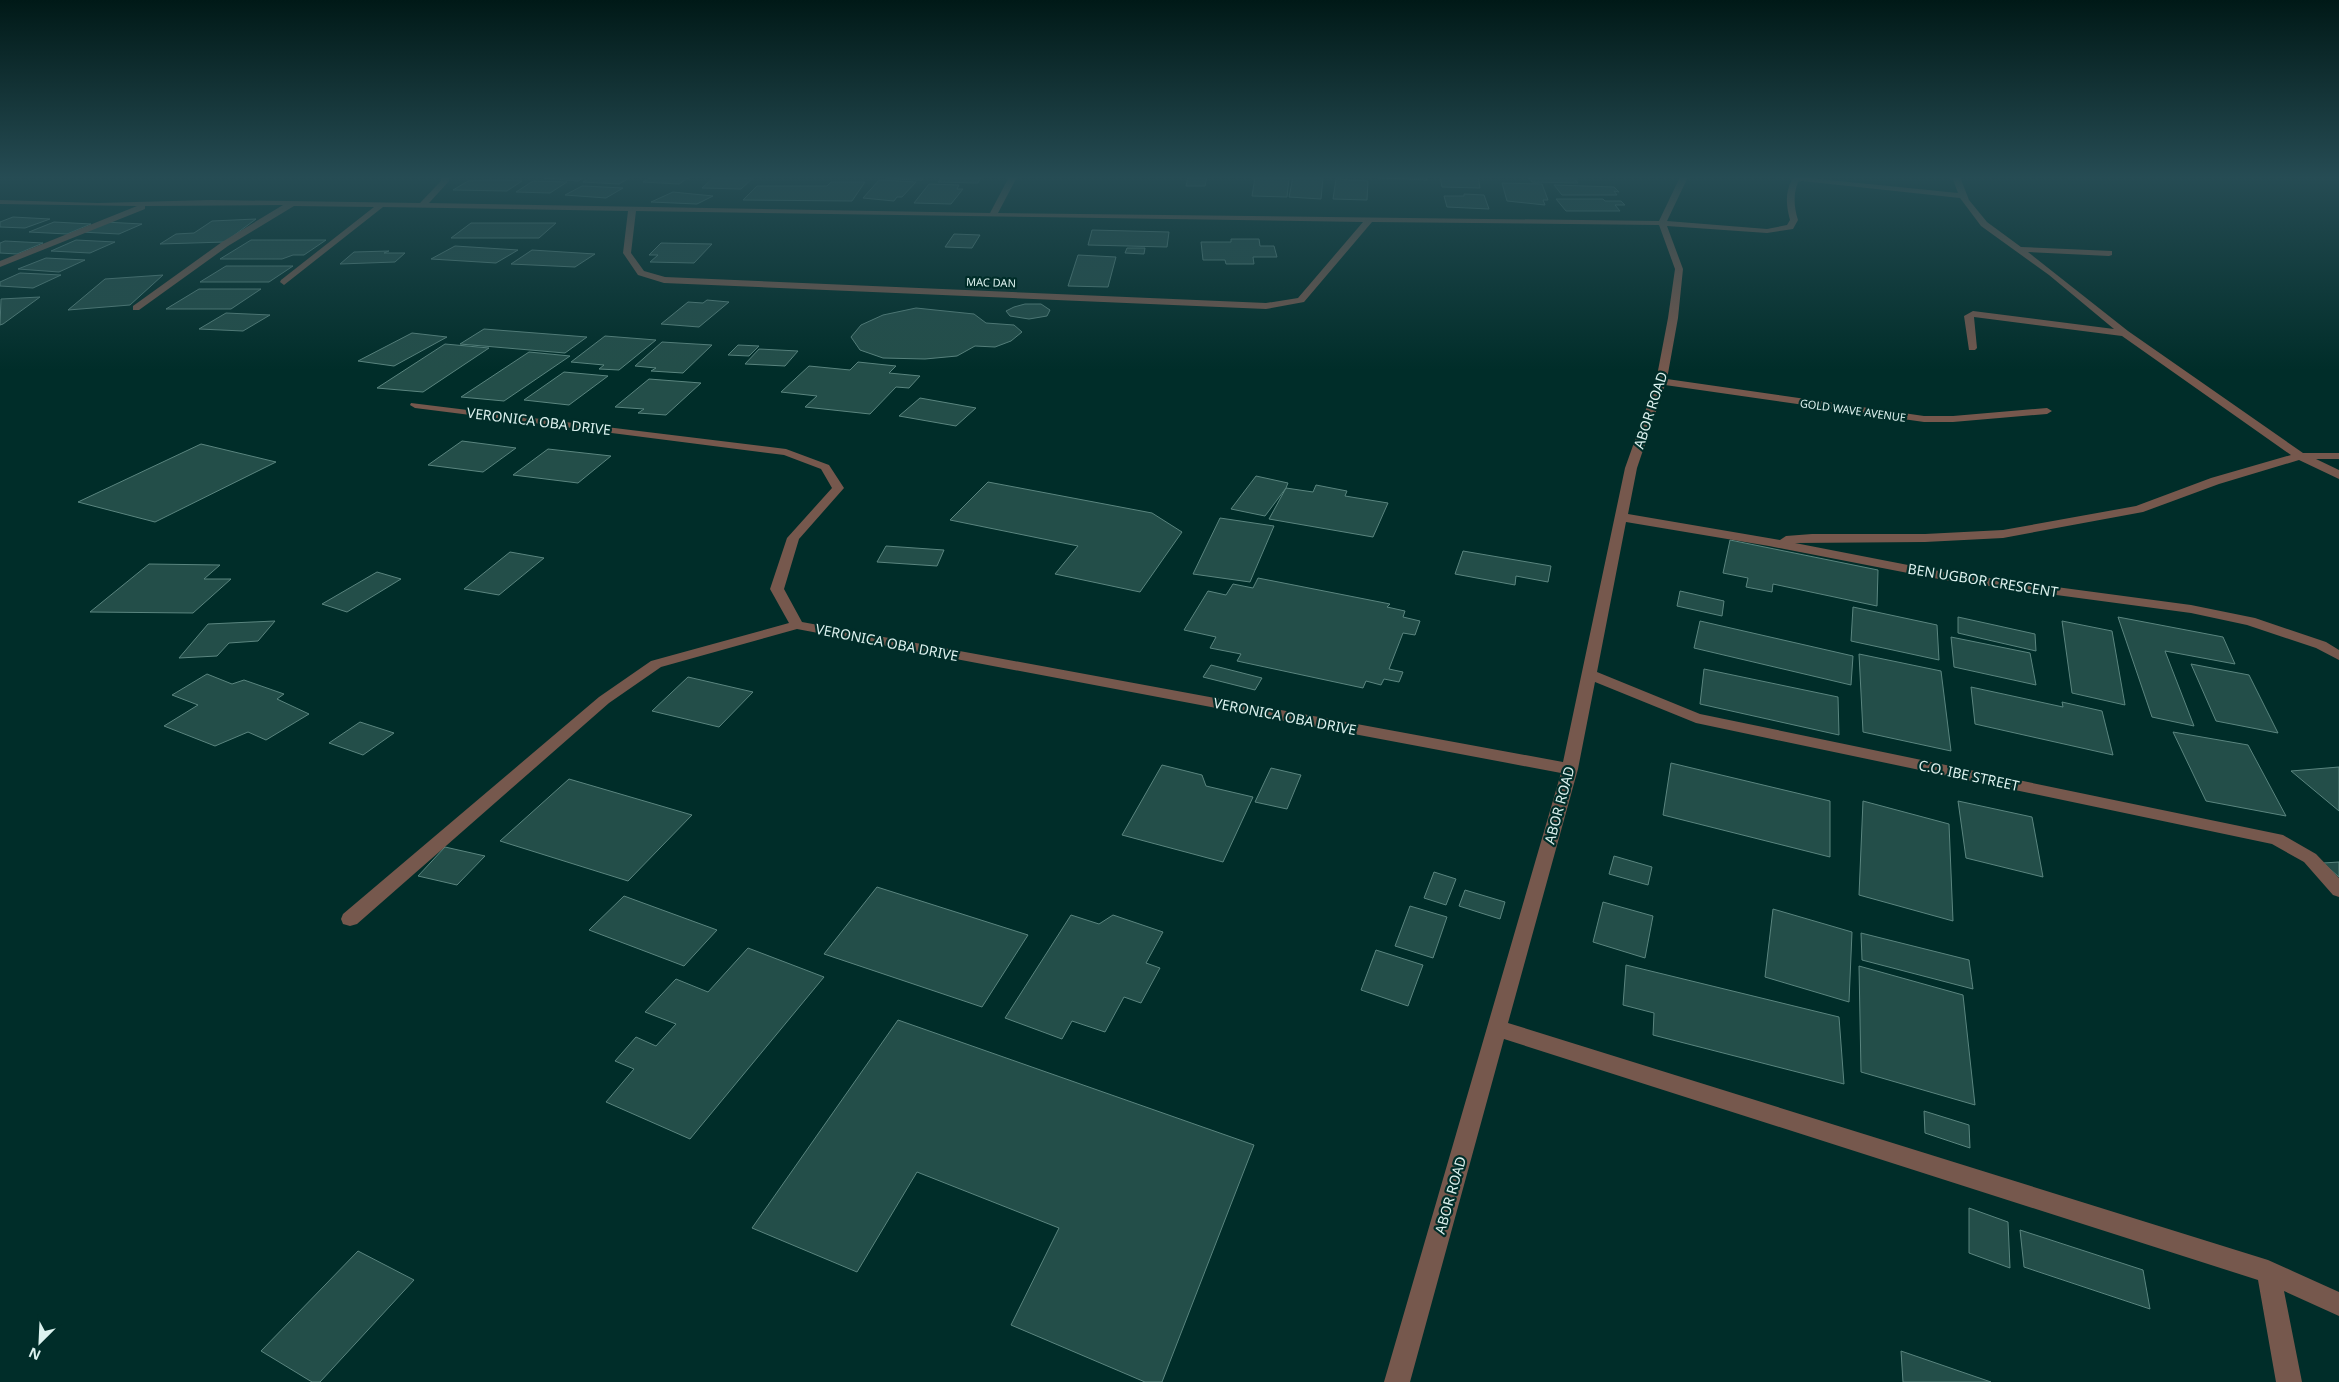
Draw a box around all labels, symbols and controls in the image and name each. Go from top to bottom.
street label: MAC DAN [966,274,1016,290]
street label: ABOR ROAD [1629,369,1671,451]
street label: GOLD WAVE AVENUE [1799,395,1907,425]
street label: VERONICA OBA DRIVE [466,403,612,439]
street label: BEN UGBOR CRESCENT [1906,559,2060,601]
street label: VERONICA OBA DRIVE [814,619,960,665]
street label: VERONICA OBA DRIVE [1212,693,1358,739]
street label: C.O. IBE STREET [1917,755,2021,795]
street label: ABOR ROAD [1539,764,1579,846]
street label: ABOR ROAD [1430,1154,1470,1236]
north arrow [15,1317,65,1367]
text: N [25,1343,44,1365]

